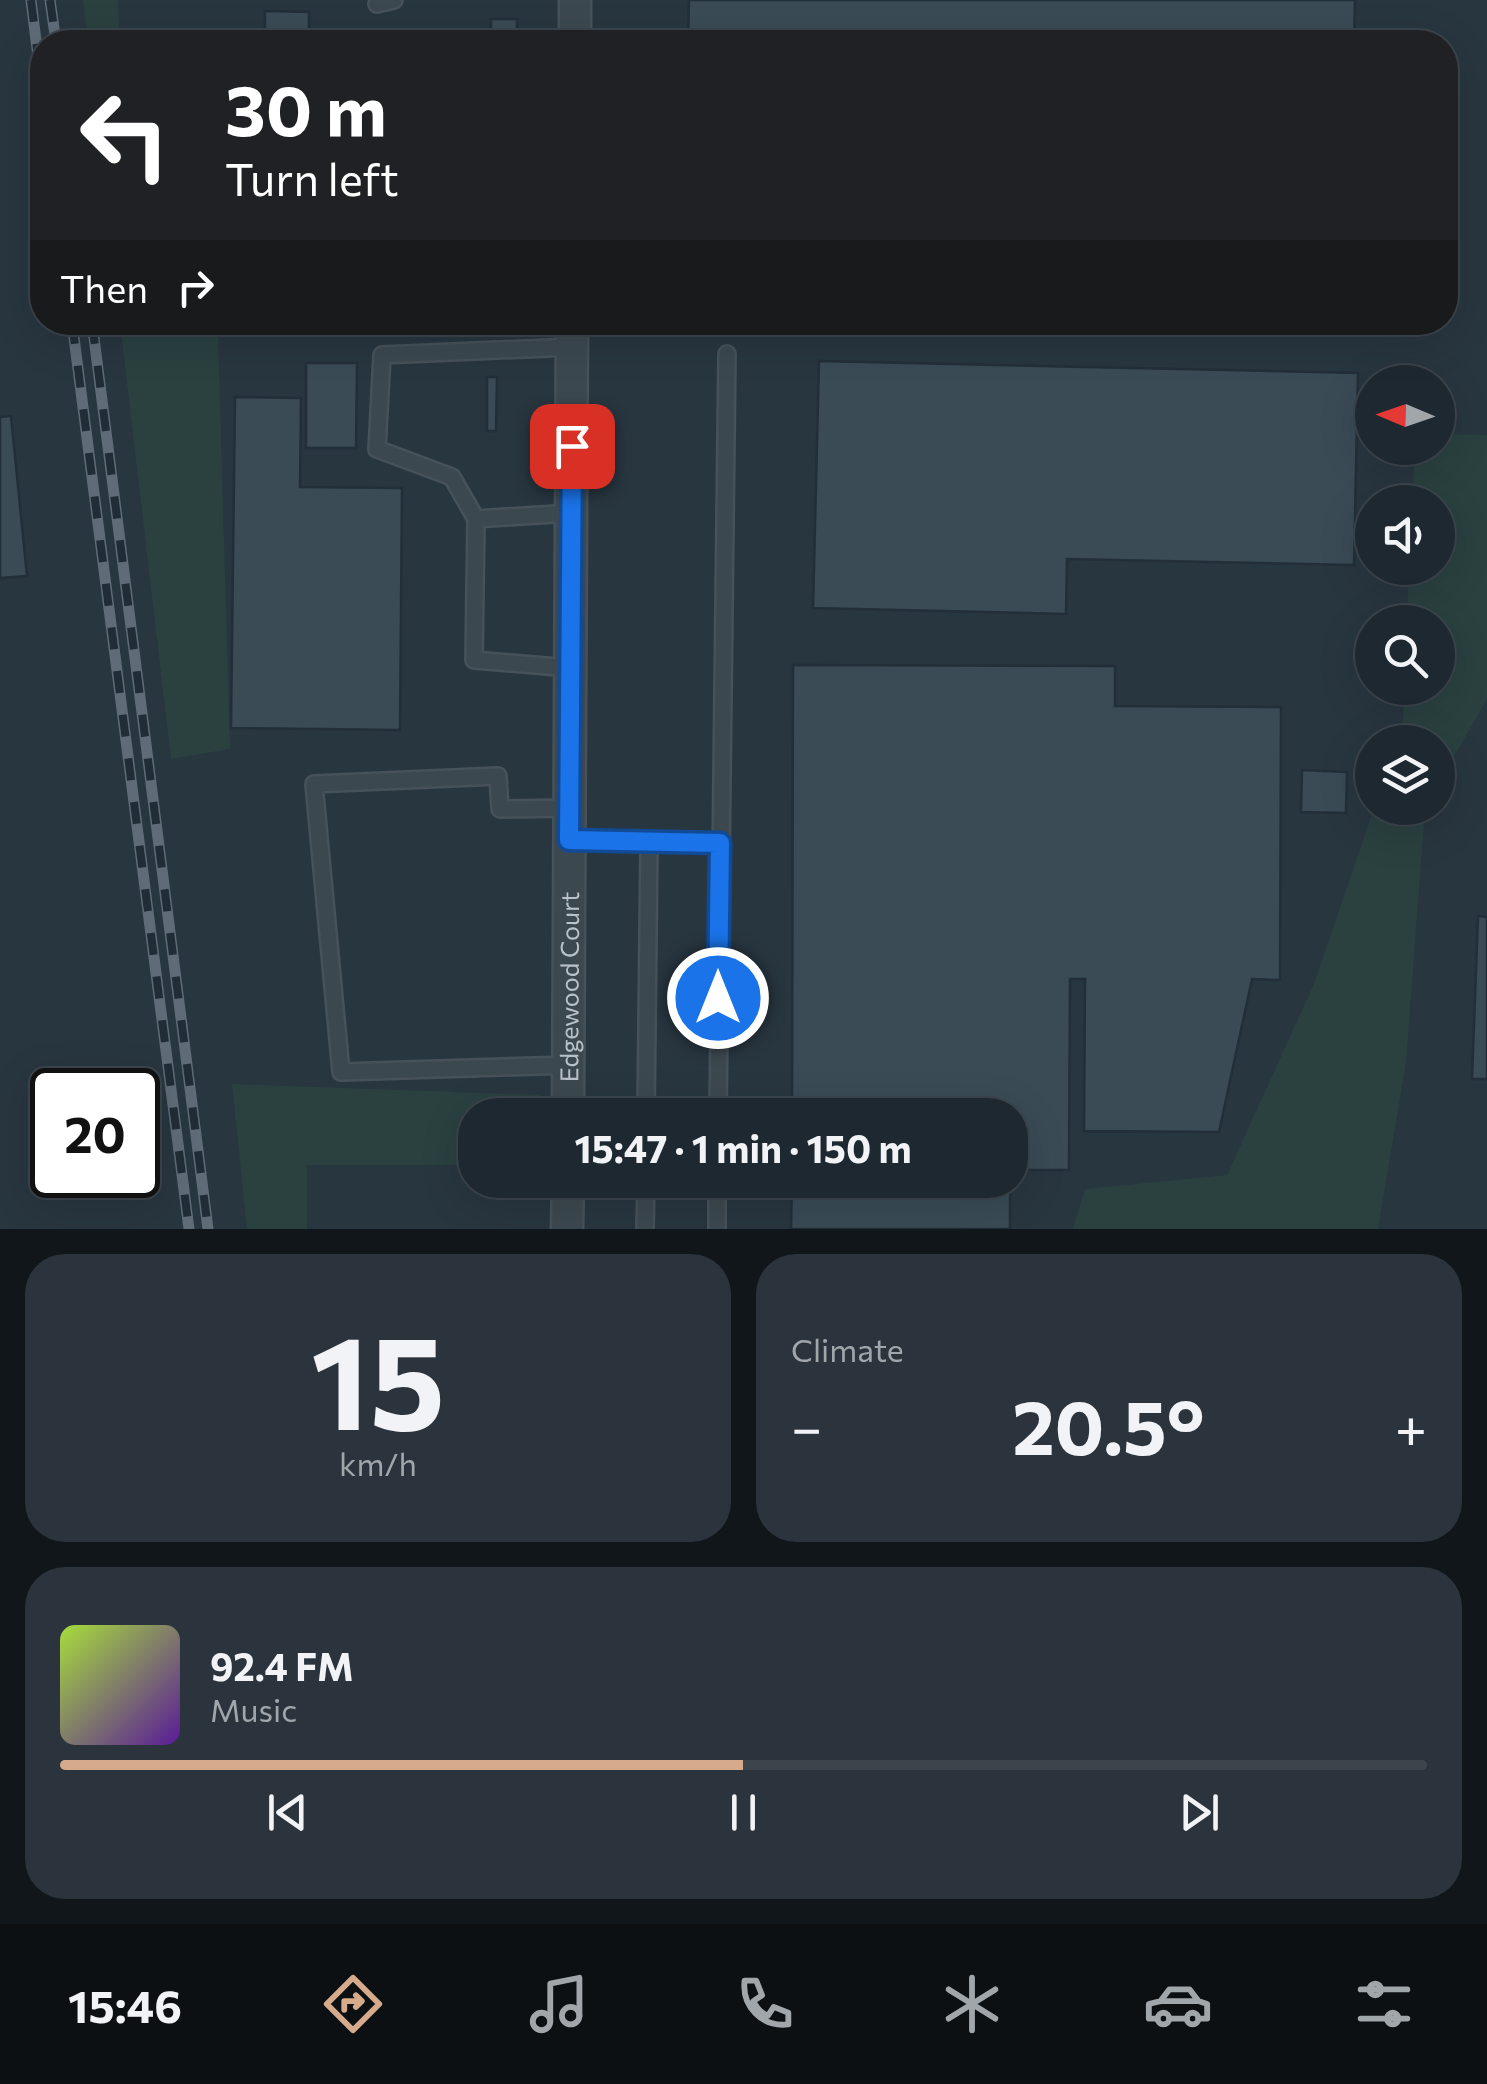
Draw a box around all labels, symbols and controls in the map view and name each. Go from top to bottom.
text: 30 m [225,65,387,150]
icon: left [60,70,190,200]
text: Turn left [225,150,399,205]
icon: right [168,260,223,315]
text: Then [60,264,148,311]
north arrow [1355,365,1455,465]
map controls [1355,365,1455,825]
pin [530,404,615,489]
icon: arrive [545,419,600,474]
button: sound [1355,485,1455,585]
button: search [1355,605,1455,705]
button: layers [1355,725,1455,825]
street label: Edgewood Court [553,892,584,1082]
position arrow [666,946,770,1050]
speed limit sign: 20 [30,1068,160,1198]
text: 15:47 · 1 min · 150 m [574,1124,912,1171]
text: 15 [311,1298,445,1457]
text: Climate [791,1329,904,1369]
text: 20.5° [1012,1379,1205,1470]
text: − [791,1392,822,1459]
text: + [1395,1392,1427,1459]
text: km/h [339,1443,417,1483]
text: 92.4 FM [210,1642,354,1689]
text: Music [210,1689,297,1729]
icon: previous [260,1785,315,1840]
icon: pause [716,1785,771,1840]
icon: next [1172,1785,1227,1840]
icon: directions [318,1969,388,2039]
icon: music [524,1969,594,2039]
icon: phone [730,1969,800,2039]
icon: climate [937,1969,1007,2039]
icon: car [1143,1969,1213,2039]
icon: filters [1349,1969,1419,2039]
text: 15:46 [68,1977,182,2032]

